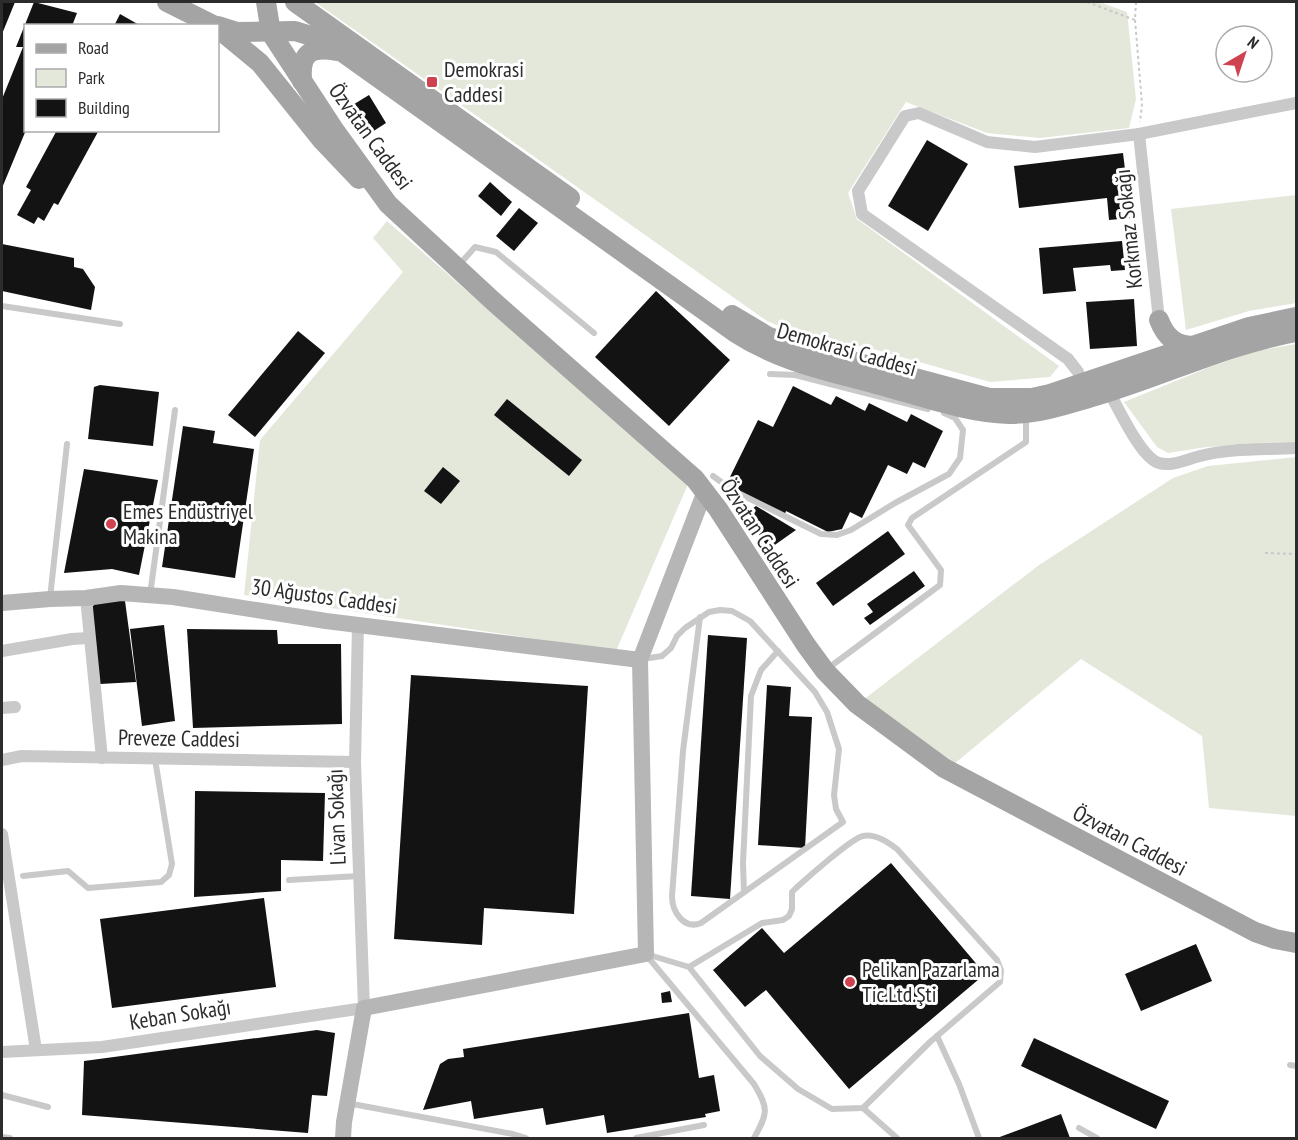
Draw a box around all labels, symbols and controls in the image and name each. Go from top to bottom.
legend [24,24,219,132]
north arrow [1214,24,1274,84]
text: N [1244,32,1263,53]
text: Road [78,36,109,59]
place label: Demokrasi Caddesi [444,55,524,108]
text: Park [78,66,105,89]
marker: Demokrasi Caddesi [425,75,439,89]
street label: Özvatan Caddesi [323,77,419,195]
text: Building [78,96,130,119]
street label: Korkmaz Sokağı [1108,168,1148,290]
street label: Demokrasi Caddesi [774,316,920,382]
street label: Özvatan Caddesi [714,473,806,593]
place label: Emes Endüstriyel Makina [123,497,254,550]
marker: Emes Endüstriyel Makina [104,517,118,531]
street label: 30 Ağustos Caddesi [249,572,399,620]
street label: Preveze Caddesi [118,723,240,753]
street label: Livan Sokağı [320,768,352,866]
street label: Özvatan Caddesi [1068,798,1192,882]
place label: Pelikan Pazarlama Tic.Ltd.Şti [862,955,1000,1008]
marker: Pelikan Pazarlama Tic.Ltd.Şti [843,975,857,989]
street label: Keban Sokağı [127,992,233,1036]

